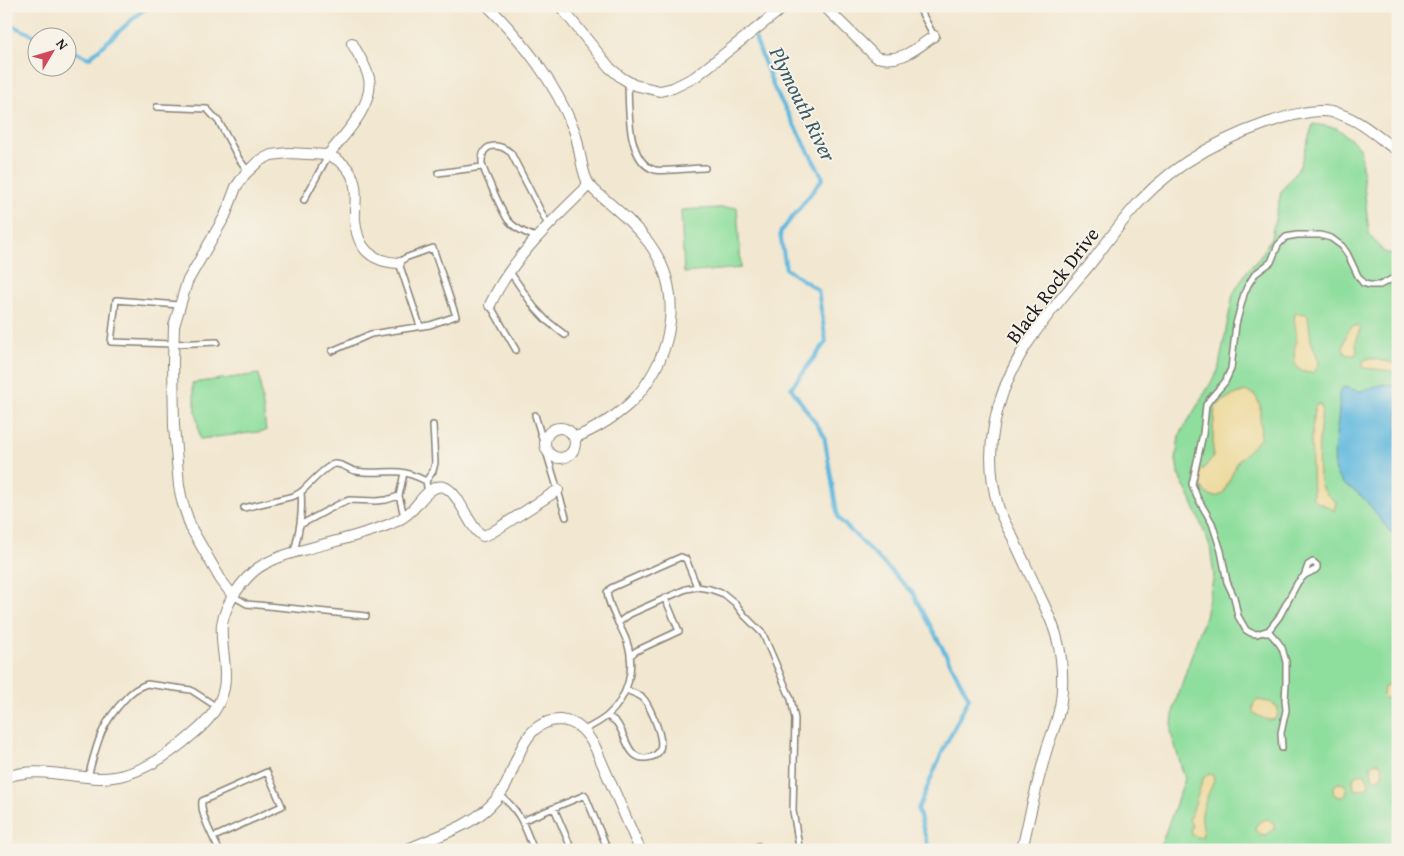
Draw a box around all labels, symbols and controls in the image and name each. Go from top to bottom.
north arrow [28,28,78,78]
text: N [51,34,73,54]
water label: Plymouth River [761,41,845,168]
street label: Black Rock Drive [999,221,1105,349]

